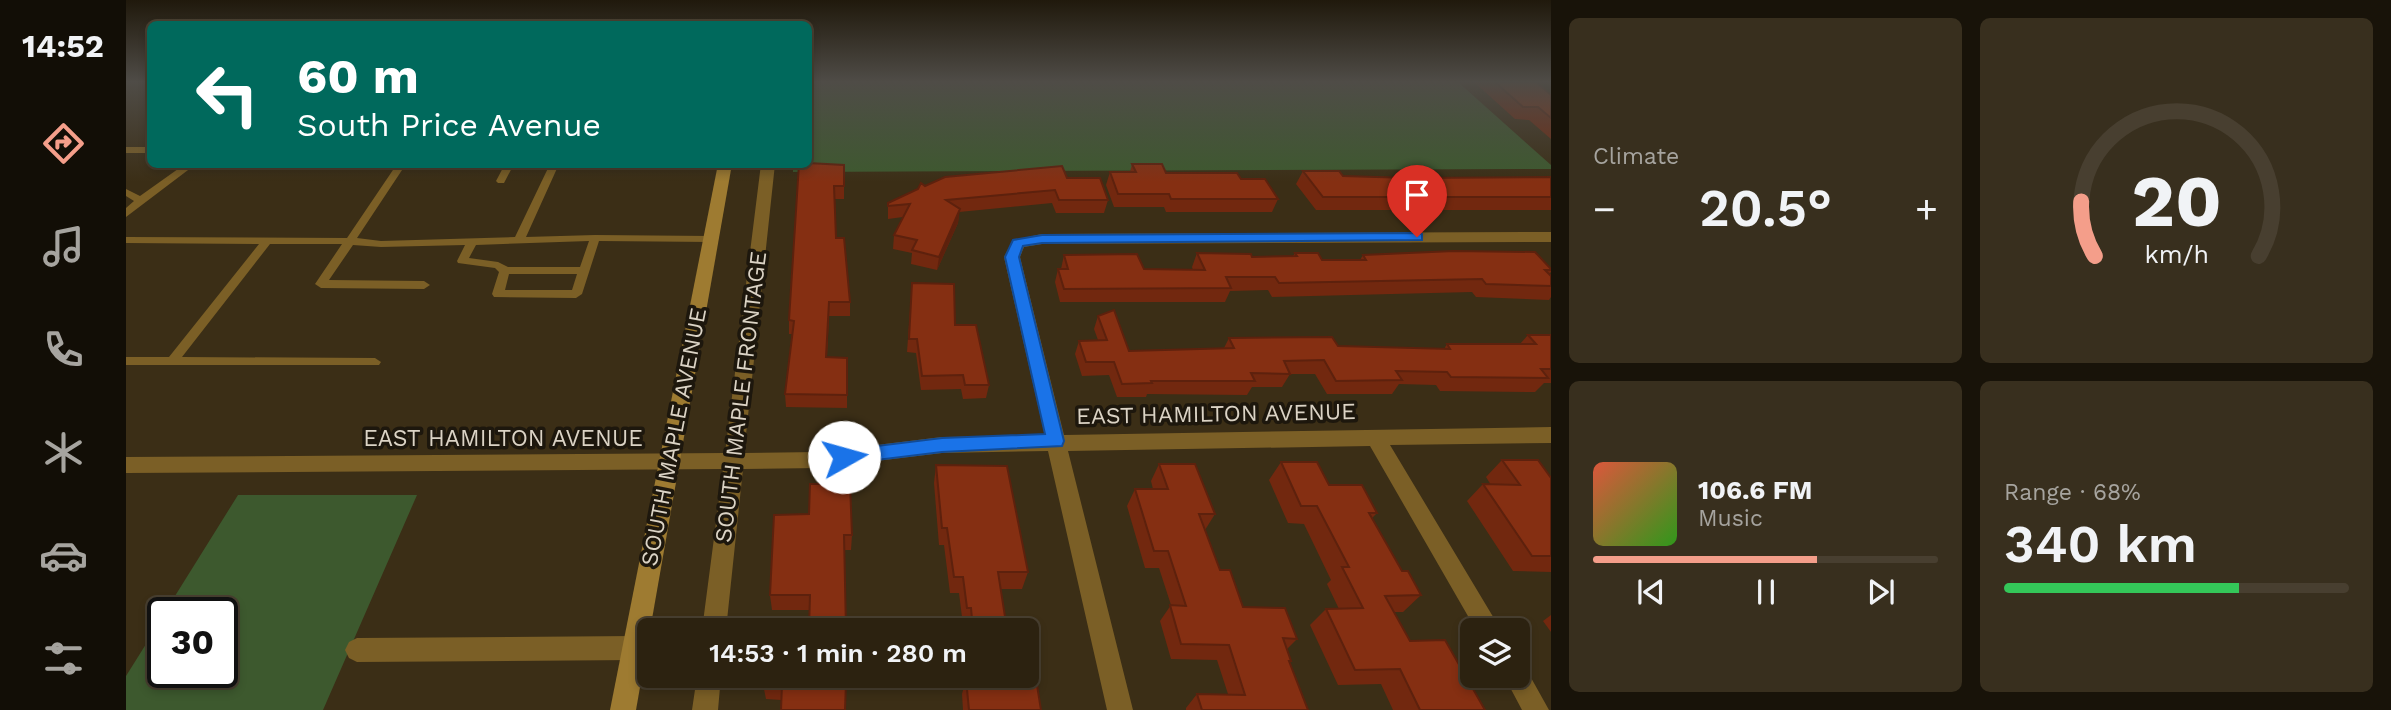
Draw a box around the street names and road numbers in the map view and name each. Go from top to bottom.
street label: SOUTH MAPLE FRONTAGE [710,250,772,544]
street label: SOUTH MAPLE AVENUE [636,306,712,568]
street label: EAST HAMILTON AVENUE [1076,398,1356,430]
street label: EAST HAMILTON AVENUE [363,425,643,452]

